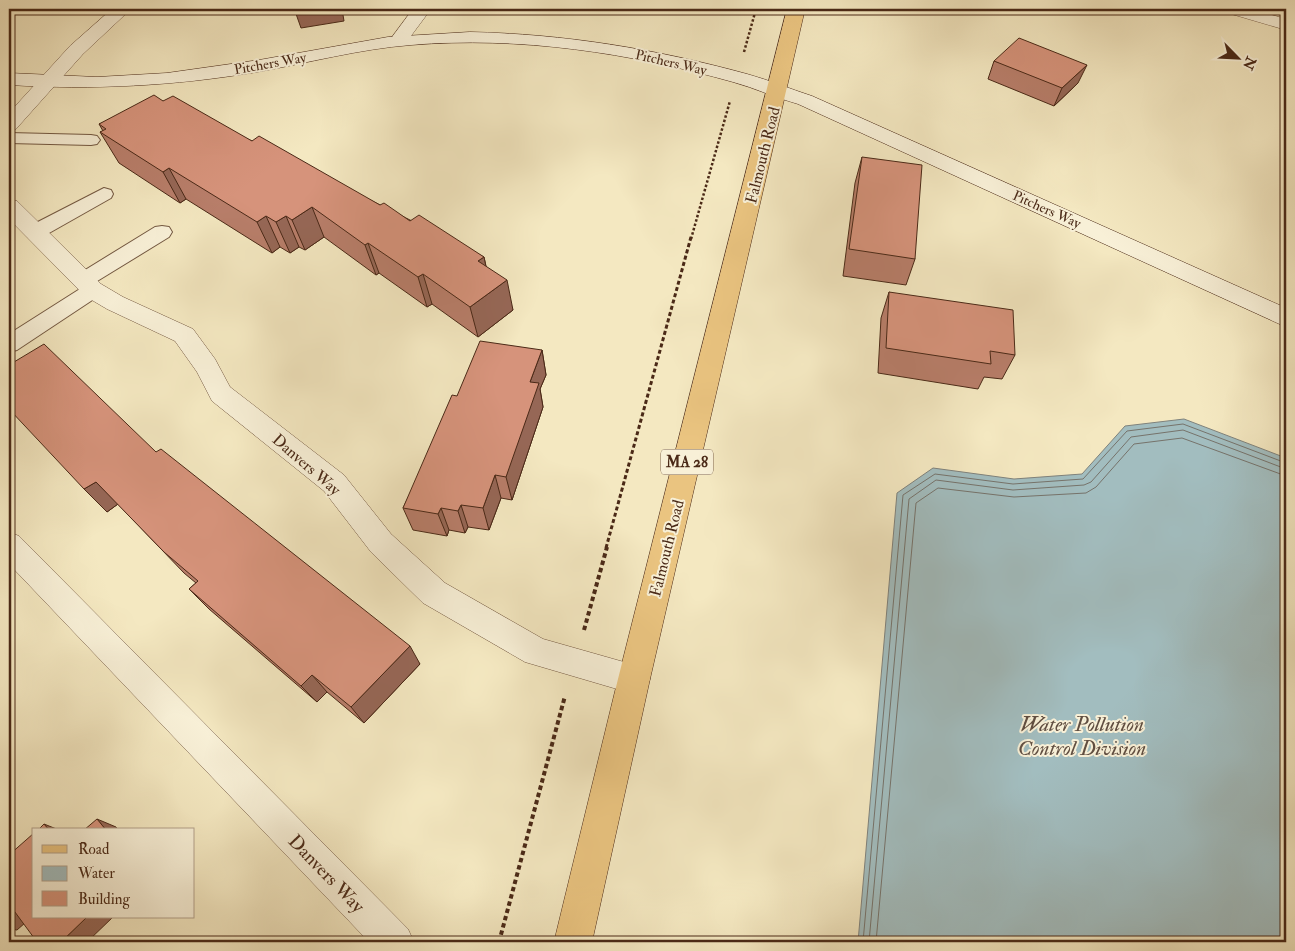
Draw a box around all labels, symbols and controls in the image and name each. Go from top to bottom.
north arrow [1212,32,1262,82]
street label: Pitchers Way [633,46,709,80]
street label: Pitchers Way [233,49,308,79]
text: N [1239,53,1260,73]
street label: Falmouth Road [741,105,785,206]
street label: Pitchers Way [1010,187,1084,233]
street label: Danvers Way [268,430,345,501]
road number: MA 28 [661,450,713,474]
street label: Falmouth Road [645,498,689,599]
water label: Water Pollution Control Division [1018,711,1146,762]
legend [32,828,195,918]
street label: Danvers Way [283,829,370,918]
text: Road [78,840,110,859]
text: Water [77,864,115,883]
text: Building [78,890,130,909]

